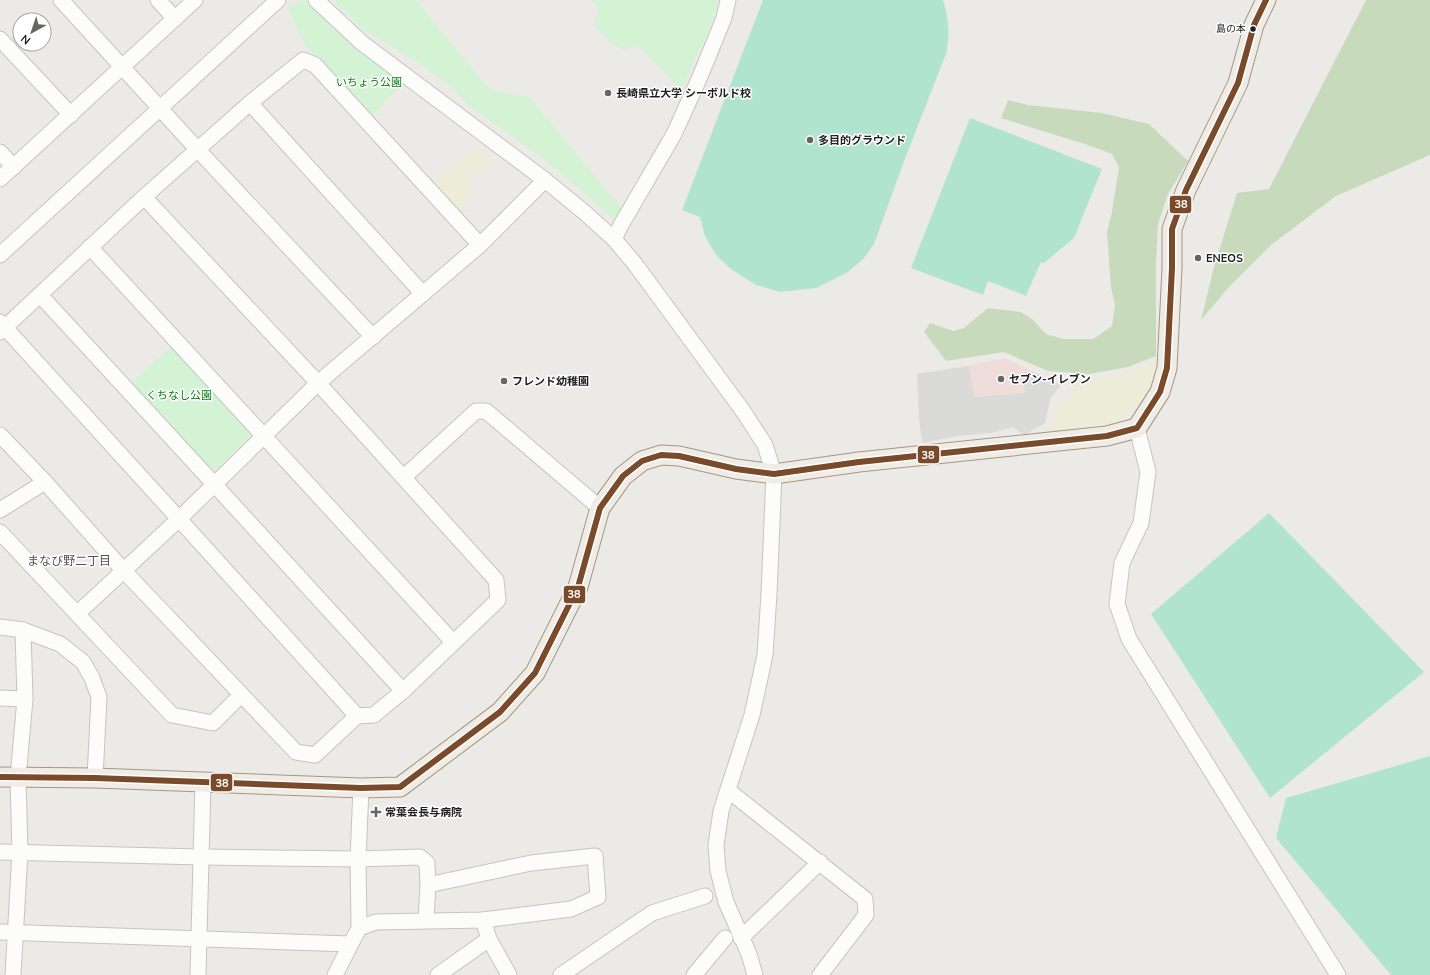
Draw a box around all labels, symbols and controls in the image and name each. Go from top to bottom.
north arrow [12,12,52,52]
place label: 島の本 [1216,22,1246,36]
marker: 島の本 [1248,24,1258,34]
text: N [18,31,34,48]
park label: いちょう公園 [336,75,402,90]
place label: 長崎県立大学 シーボルド校 [616,86,751,101]
marker: 長崎県立大学 シーボルド校 [603,88,613,98]
place label: 多目的グラウンド [818,133,906,148]
marker: 多目的グラウンド [805,135,815,145]
line badge: 38 [1169,195,1192,214]
text: 38 [1174,197,1188,212]
place label: ENEOS [1206,251,1243,266]
marker: ENEOS [1193,253,1203,263]
place label: セブン-イレブン [1009,372,1091,387]
place label: フレンド幼稚園 [512,374,589,389]
marker: セブン-イレブン [996,374,1006,384]
marker: フレンド幼稚園 [499,376,509,386]
park label: くちなし公園 [146,388,212,403]
line badge: 38 [917,445,940,464]
text: 38 [921,448,935,463]
district label: まなび野二丁目 [27,553,111,569]
line badge: 38 [563,585,586,604]
text: 38 [567,587,581,602]
line badge: 38 [210,773,233,792]
text: 38 [215,776,229,791]
place label: 常葉会長与病院 [385,805,462,820]
marker: 常葉会長与病院 [370,806,382,818]

